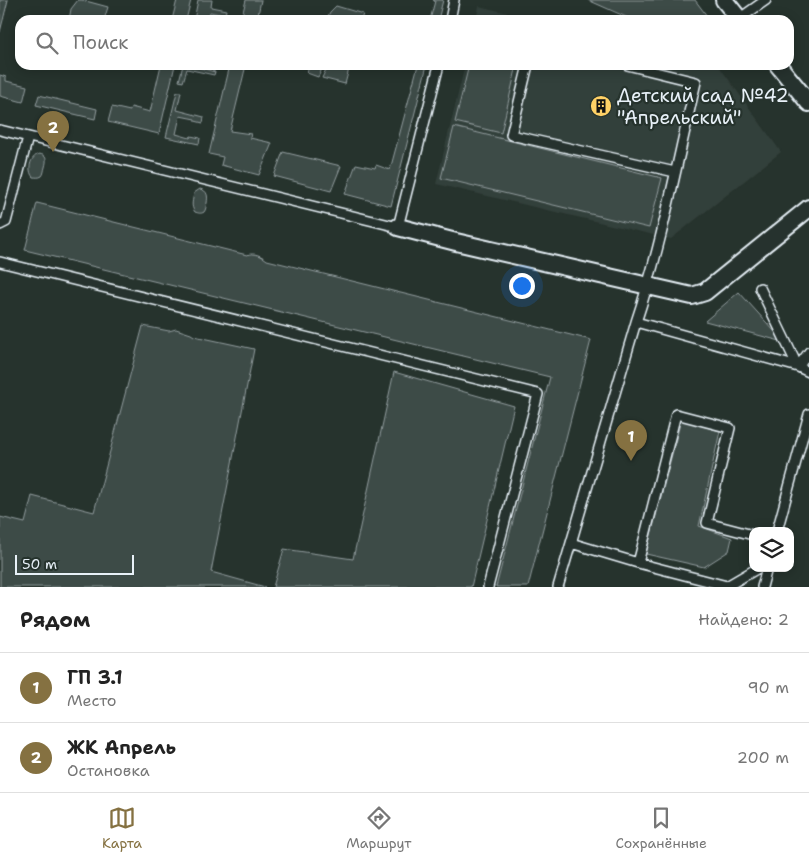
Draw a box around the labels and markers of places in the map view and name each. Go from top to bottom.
place label: Детский сад №42 "Апрельский" [617,83,789,130]
building icon: Детский сад №42 "Апрельский" [589,94,613,118]
pin: 2 [37,111,69,152]
pin: 1 [615,420,647,461]

